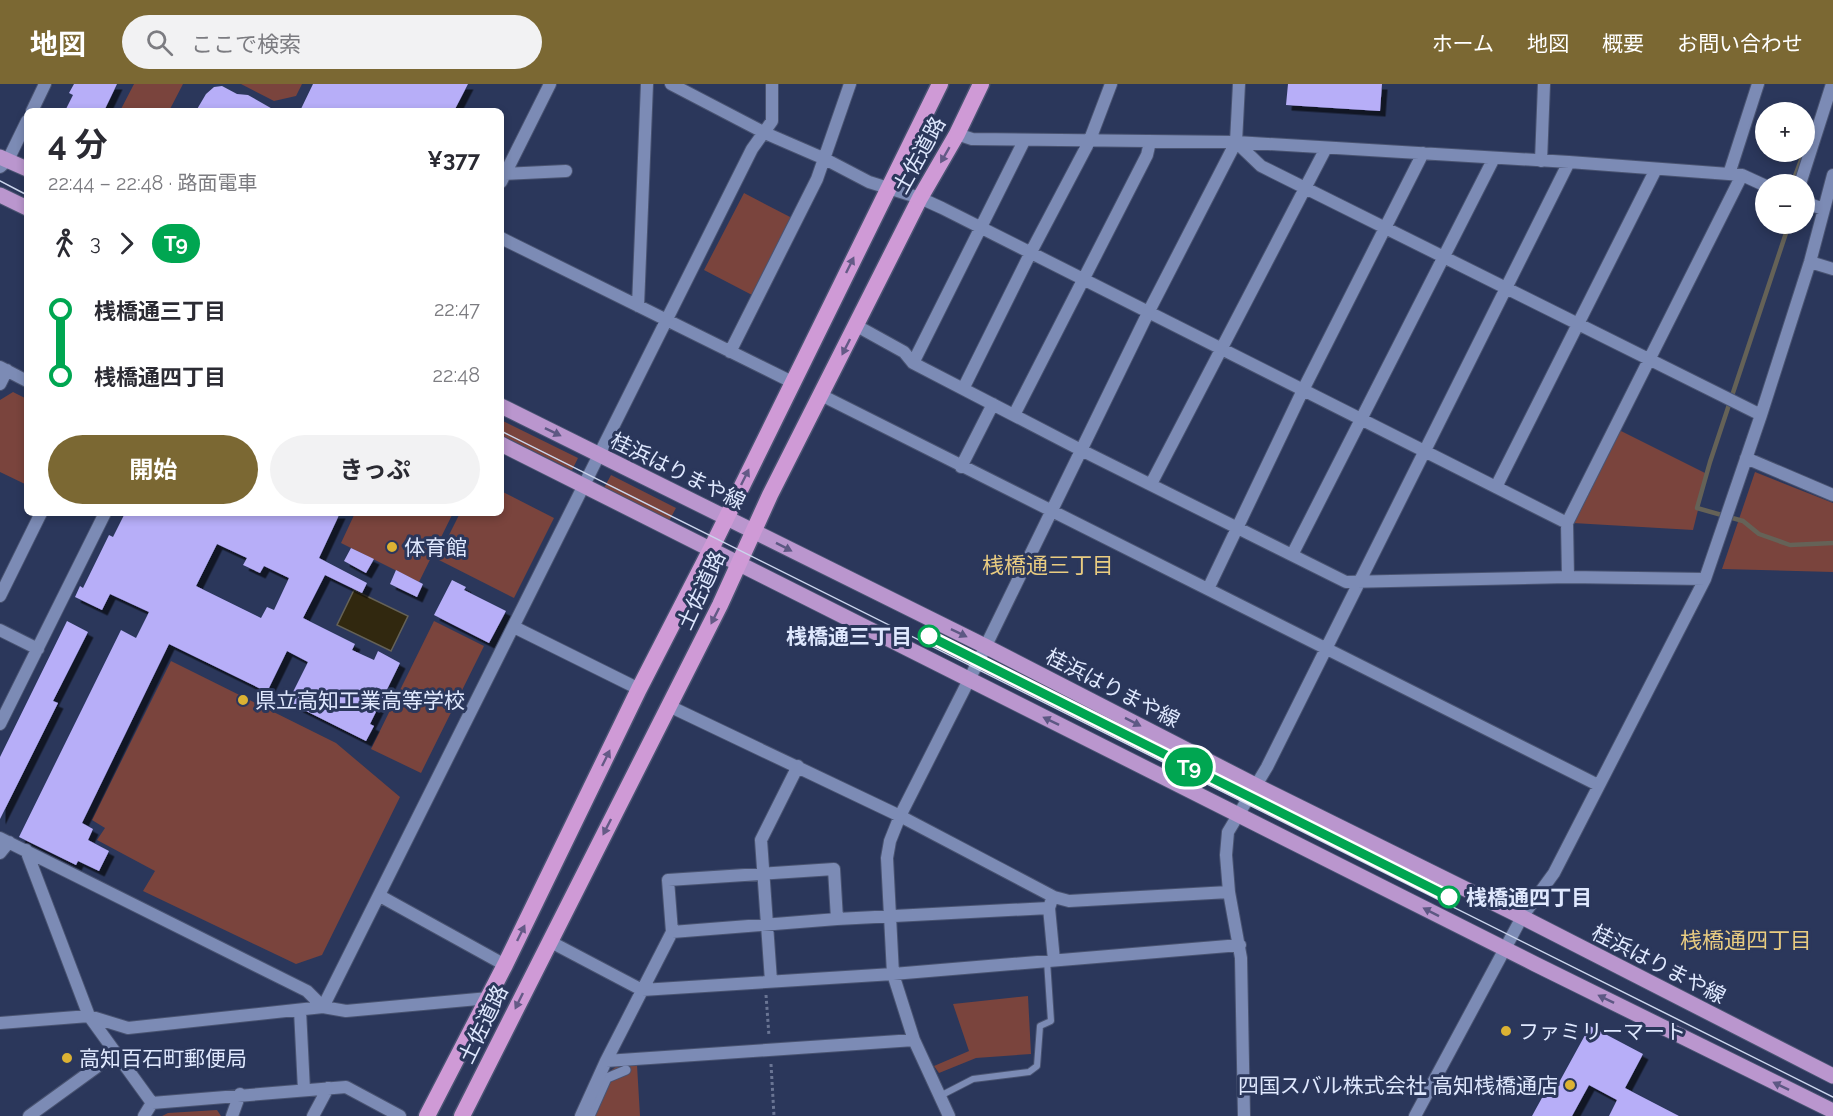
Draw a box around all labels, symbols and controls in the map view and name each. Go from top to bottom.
search box [122,15,542,69]
icon: search [143,26,176,59]
text: 地図 [30,28,86,61]
text: ここで検索 [191,31,301,57]
text: ホーム [1432,31,1494,56]
text: 地図 [1527,31,1569,56]
text: 概要 [1602,31,1644,56]
text: お問い合わせ [1677,31,1803,56]
map controls [1755,102,1815,234]
button: + [1755,102,1815,162]
street label: 土佐道路 [888,112,950,198]
text: 4 分 [48,125,108,164]
text: ¥377 [427,146,480,172]
one-way arrow [940,147,950,164]
text: 22:44 – 22:48 · 路面電車 [48,171,257,195]
button: − [1755,174,1815,234]
icon: walk [48,227,81,260]
icon: forward [110,227,143,260]
text: 3 [90,231,101,255]
text: T9 [164,231,188,256]
one-way arrow [845,256,855,273]
text: 22:47 [434,297,480,321]
text: 桟橋通三丁目 [94,298,226,324]
one-way arrow [841,339,851,356]
text: 22:48 [433,363,480,387]
text: 桟橋通四丁目 [94,364,226,390]
one-way arrow [545,427,562,437]
street label: 桂浜はりまや線 [606,428,750,514]
button: 開始 [48,435,258,504]
button: きっぷ [270,435,480,504]
one-way arrow [740,469,750,486]
place label: 体育館 [404,535,467,560]
marker: 体育館 [385,540,399,554]
one-way arrow [776,542,793,552]
street label: 土佐道路 [672,547,730,633]
district label: 桟橋通三丁目 [982,552,1114,578]
one-way arrow [710,607,720,625]
place label: 桟橋通三丁目 [786,624,912,649]
marker: 桟橋通三丁目 [918,625,940,647]
one-way arrow [951,629,968,638]
street label: 桂浜はりまや線 [1042,643,1184,733]
place label: 県立高知工業高等学校 [255,688,465,713]
marker: 県立高知工業高等学校 [236,693,250,707]
one-way arrow [1042,716,1059,725]
one-way arrow [1124,717,1141,727]
line badge: T9 [1162,748,1216,786]
one-way arrow [601,749,610,766]
text: T9 [1177,755,1201,780]
one-way arrow [602,819,612,836]
place label: 桟橋通四丁目 [1466,885,1592,910]
marker: 桟橋通四丁目 [1438,886,1460,908]
one-way arrow [1423,907,1440,916]
street label: 桂浜はりまや線 [1588,919,1730,1009]
one-way arrow [516,925,525,942]
district label: 桟橋通四丁目 [1680,927,1812,953]
street label: 土佐道路 [453,981,513,1067]
one-way arrow [515,993,524,1010]
one-way arrow [1597,994,1614,1004]
place label: ファミリーマート [1518,1019,1686,1044]
marker: ファミリーマート [1499,1024,1513,1038]
place label: 高知百石町郵便局 [79,1046,247,1071]
marker: 高知百石町郵便局 [60,1051,74,1065]
place label: 四国スバル株式会社 高知桟橋通店 [1238,1073,1558,1098]
marker: 四国スバル株式会社 高知桟橋通店 [1563,1078,1577,1092]
one-way arrow [1772,1081,1789,1090]

